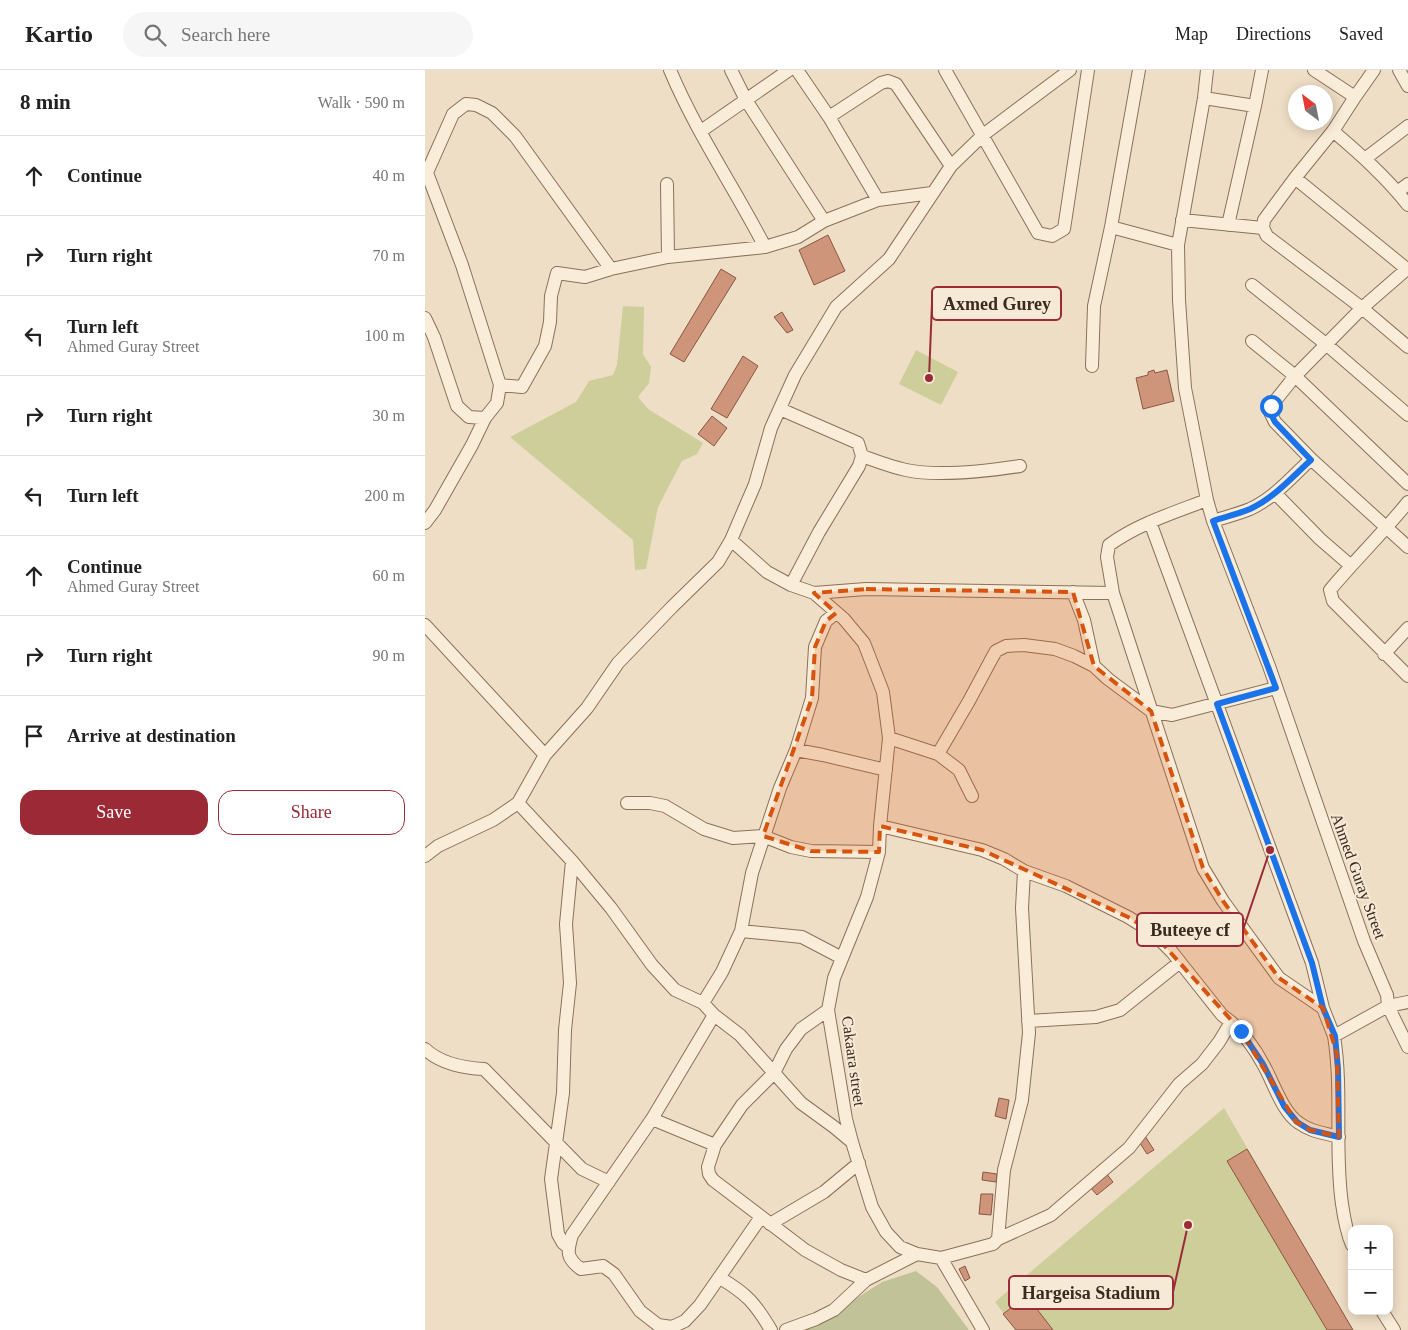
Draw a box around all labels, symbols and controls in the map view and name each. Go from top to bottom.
search box [123,12,473,57]
text: Kartio [25,21,93,47]
icon: search [141,21,169,49]
text: Search here [181,24,270,45]
text: Map [1175,24,1208,44]
text: Directions [1236,24,1311,44]
text: Saved [1339,24,1383,44]
north arrow [1288,85,1333,130]
text: 8 min [20,90,71,114]
text: Walk · 590 m [318,94,405,111]
icon: ahead [20,162,48,190]
text: Continue [67,165,142,186]
text: 40 m [373,167,405,184]
icon: right [20,242,48,270]
text: Turn right [67,245,152,266]
text: 70 m [373,247,405,264]
callout: Axmed Gurey [932,287,1061,320]
text: Axmed Gurey [943,294,1051,314]
text: Turn left [67,316,139,337]
icon: left [20,322,48,350]
text: 100 m [365,327,405,344]
text: Ahmed Guray Street [67,338,199,355]
route start [1260,395,1283,418]
icon: right [20,402,48,430]
text: Turn right [67,405,152,426]
text: 30 m [373,407,405,424]
icon: left [20,482,48,510]
text: Turn left [67,485,139,506]
text: 200 m [365,487,405,504]
text: Continue [67,556,142,577]
icon: ahead [20,562,48,590]
text: 60 m [373,567,405,584]
text: Ahmed Guray Street [67,578,199,595]
icon: right [20,642,48,670]
text: Turn right [67,645,152,666]
text: 90 m [373,647,405,664]
icon: arrive [20,722,48,750]
text: Arrive at destination [67,725,236,746]
button: Save [20,790,208,835]
button: Share [218,790,405,835]
street label: Ahmed Guray Street [1327,811,1389,942]
callout: Buteeye cf [1137,913,1243,946]
text: Buteeye cf [1150,920,1231,940]
street label: Cakaara street [839,1015,868,1108]
route end [1230,1020,1253,1043]
map controls [1348,1225,1393,1315]
button: + [1348,1225,1393,1270]
button: − [1348,1270,1393,1315]
callout: Hargeisa Stadium [1009,1276,1173,1309]
text: Hargeisa Stadium [1022,1283,1160,1303]

